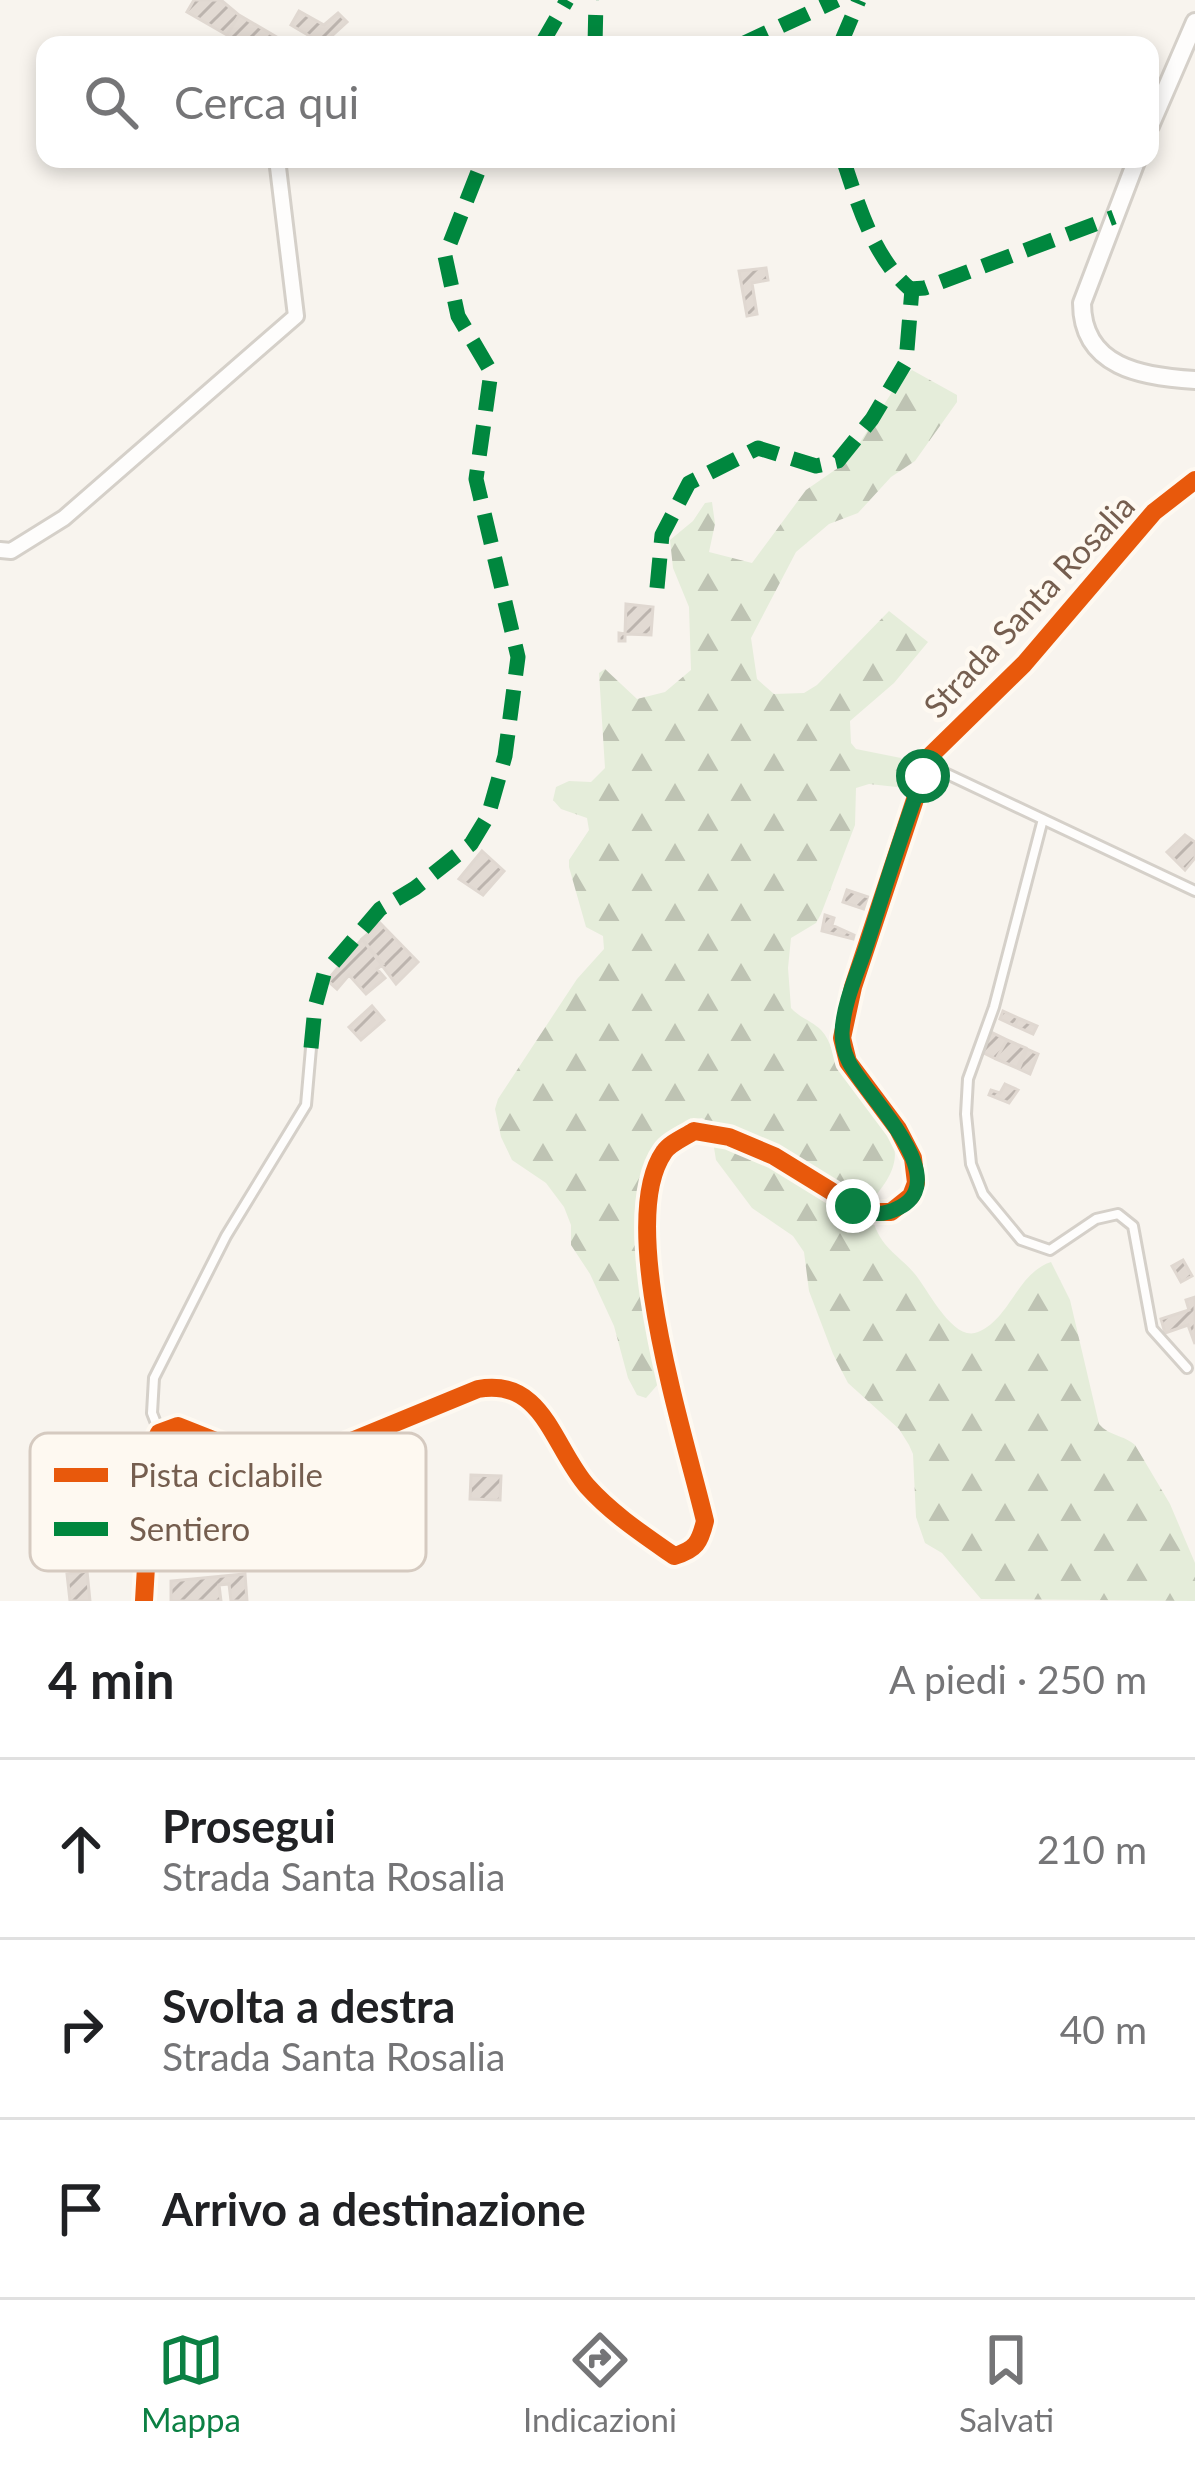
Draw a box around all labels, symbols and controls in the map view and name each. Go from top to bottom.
search box [36,36,1159,168]
icon: search [78,69,144,135]
text: Cerca qui [174,75,359,129]
street label: Strada Santa Rosalia [915,485,1142,725]
route start [896,749,950,803]
route end [826,1179,880,1233]
legend [30,1433,426,1571]
text: Pista ciclabile [129,1454,323,1494]
text: Sentiero [129,1508,250,1548]
text: 4 min [48,1649,174,1710]
text: A piedi · 250 m [889,1656,1147,1702]
text: Prosegui [162,1799,336,1853]
icon: ahead [48,1816,114,1882]
text: 210 m [1037,1826,1147,1872]
text: Strada Santa Rosalia [162,1853,505,1899]
text: Svolta a destra [162,1979,455,2033]
icon: right [48,1996,114,2062]
text: 40 m [1060,2006,1147,2052]
text: Strada Santa Rosalia [162,2033,505,2079]
icon: arrive [48,2176,114,2242]
text: Arrivo a destinazione [162,2182,586,2236]
tab: Mappa [141,2327,241,2439]
tab: Indicazioni [523,2327,677,2439]
tab: Salvati [959,2327,1054,2439]

